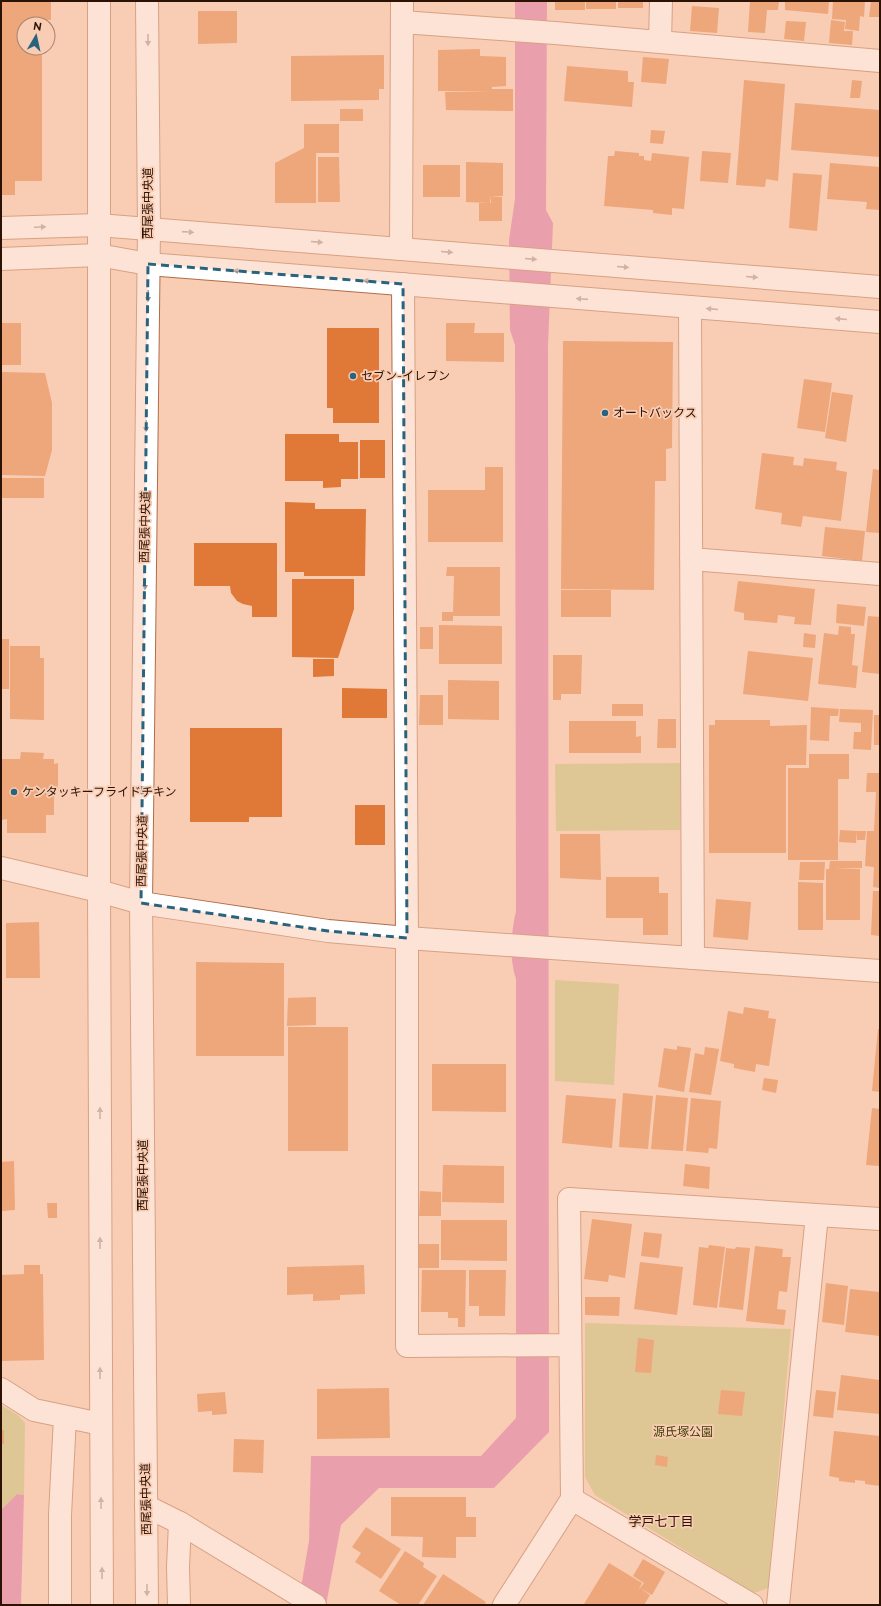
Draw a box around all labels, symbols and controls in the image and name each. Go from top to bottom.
north arrow [16,16,56,56]
text: N [32,20,43,34]
one-way arrow [144,34,151,46]
street label: 西尾張中央道 [141,167,155,239]
one-way arrow [34,224,47,230]
one-way arrow [182,229,194,235]
one-way arrow [311,239,323,245]
one-way arrow [441,249,453,256]
one-way arrow [525,256,537,263]
one-way arrow [617,263,629,270]
one-way arrow [233,267,245,274]
one-way arrow [746,274,758,281]
one-way arrow [363,278,375,285]
one-way arrow [144,290,151,302]
one-way arrow [576,295,588,302]
one-way arrow [706,305,718,312]
one-way arrow [835,316,847,323]
place label: セブン-イレブン [361,369,450,383]
marker: セブン-イレブン [348,371,358,381]
place label: オートバックス [613,406,697,420]
marker: オートバックス [600,408,610,418]
one-way arrow [143,420,149,433]
street label: 西尾張中央道 [137,491,153,563]
one-way arrow [141,578,148,590]
place label: ケンタッキーフライドチキン [22,785,177,799]
marker: ケンタッキーフライドチキン [9,787,19,797]
street label: 西尾張中央道 [134,815,150,887]
one-way arrow [97,1106,103,1119]
street label: 西尾張中央道 [136,1139,150,1211]
one-way arrow [97,1236,103,1249]
one-way arrow [97,1366,103,1379]
park label: 源氏塚公園 [653,1425,713,1439]
street label: 西尾張中央道 [138,1463,154,1535]
one-way arrow [98,1497,105,1509]
district label: 学戸七丁目 [628,1514,694,1529]
one-way arrow [99,1566,105,1579]
one-way arrow [144,1584,150,1597]

